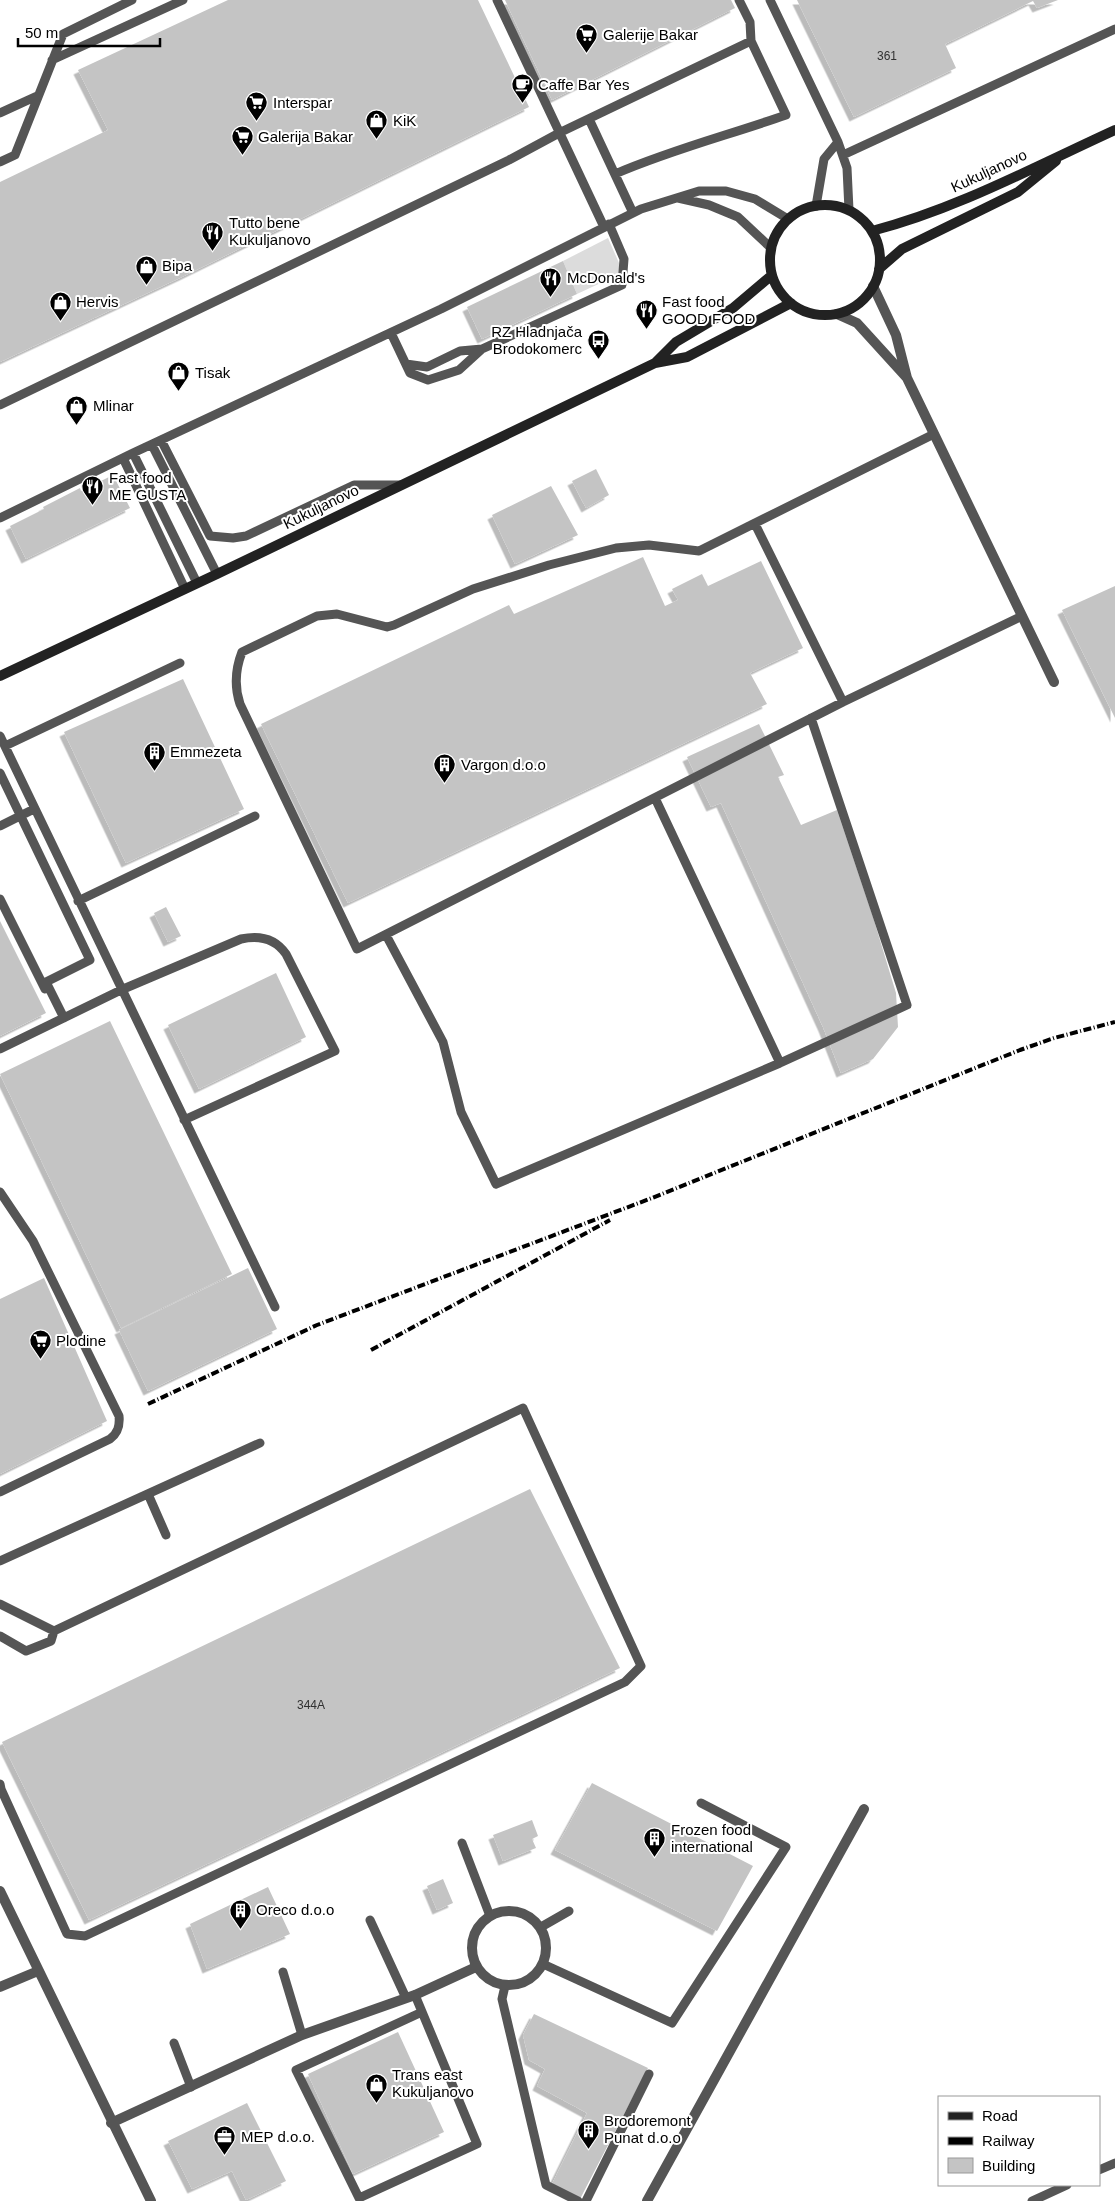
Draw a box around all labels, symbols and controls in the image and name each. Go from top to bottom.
scale bar [18,15,160,47]
supermarket icon: Galerije Bakar [575,23,599,54]
text: 50 m [25,24,58,41]
place label: Galerije Bakar [603,26,698,43]
house number: 361 [877,49,897,63]
cafe icon: Caffe Bar Yes [510,73,534,104]
place label: Caffe Bar Yes [538,76,629,93]
supermarket icon: Interspar [245,91,269,122]
place label: Interspar [273,94,332,111]
shop icon: KiK [365,109,389,140]
place label: KiK [393,112,416,129]
supermarket icon: Galerija Bakar [230,125,254,156]
place label: Galerija Bakar [258,128,353,145]
street label: Kukuljanovo [948,146,1029,196]
place label: Tutto bene Kukuljanovo [229,214,311,248]
restaurant icon: Tutto bene Kukuljanovo [201,220,225,251]
shop icon: Bipa [134,254,158,285]
place label: Bipa [162,257,193,274]
restaurant icon: McDonald's [539,266,563,297]
place label: McDonald's [567,269,645,286]
shop icon: Hervis [48,290,72,321]
place label: Hervis [76,293,119,310]
place label: Fast food GOOD FOOD [662,293,756,327]
restaurant icon: Fast food GOOD FOOD [634,299,658,330]
place label: RZ Hladnjača Brodokomerc [491,323,583,357]
bus stop icon: RZ Hladnjača Brodokomerc [586,329,610,360]
shop icon: Tisak [167,361,191,392]
place label: Tisak [195,364,231,381]
shop icon: Mlinar [65,394,89,425]
place label: Mlinar [93,397,134,414]
place label: Fast food ME GUSTA [109,469,186,503]
restaurant icon: Fast food ME GUSTA [81,475,105,506]
street label: Kukuljanovo [280,481,361,532]
building icon: Emmezeta [142,740,166,771]
place label: Emmezeta [170,743,242,760]
building icon: Vargon d.o.o [433,753,457,784]
place label: Vargon d.o.o [461,756,546,773]
supermarket icon: Plodine [28,1329,52,1360]
place label: Plodine [56,1332,106,1349]
house number: 344A [297,1698,325,1712]
place label: Frozen food international [671,1821,753,1855]
building icon: Frozen food international [643,1827,667,1858]
building icon: Oreco d.o.o [228,1898,252,1929]
place label: Oreco d.o.o [256,1901,334,1918]
place label: Trans east Kukuljanovo [392,2066,474,2100]
shop icon: Trans east Kukuljanovo [364,2072,388,2103]
legend [938,2096,1100,2186]
text: Road [982,2107,1018,2124]
place label: Brodoremont Punat d.o.o [604,2112,692,2146]
building icon: Brodoremont Punat d.o.o [576,2118,600,2149]
office icon: MEP d.o.o. [213,2125,237,2156]
place label: MEP d.o.o. [241,2128,315,2145]
text: Railway [982,2132,1035,2149]
text: Building [982,2157,1035,2174]

